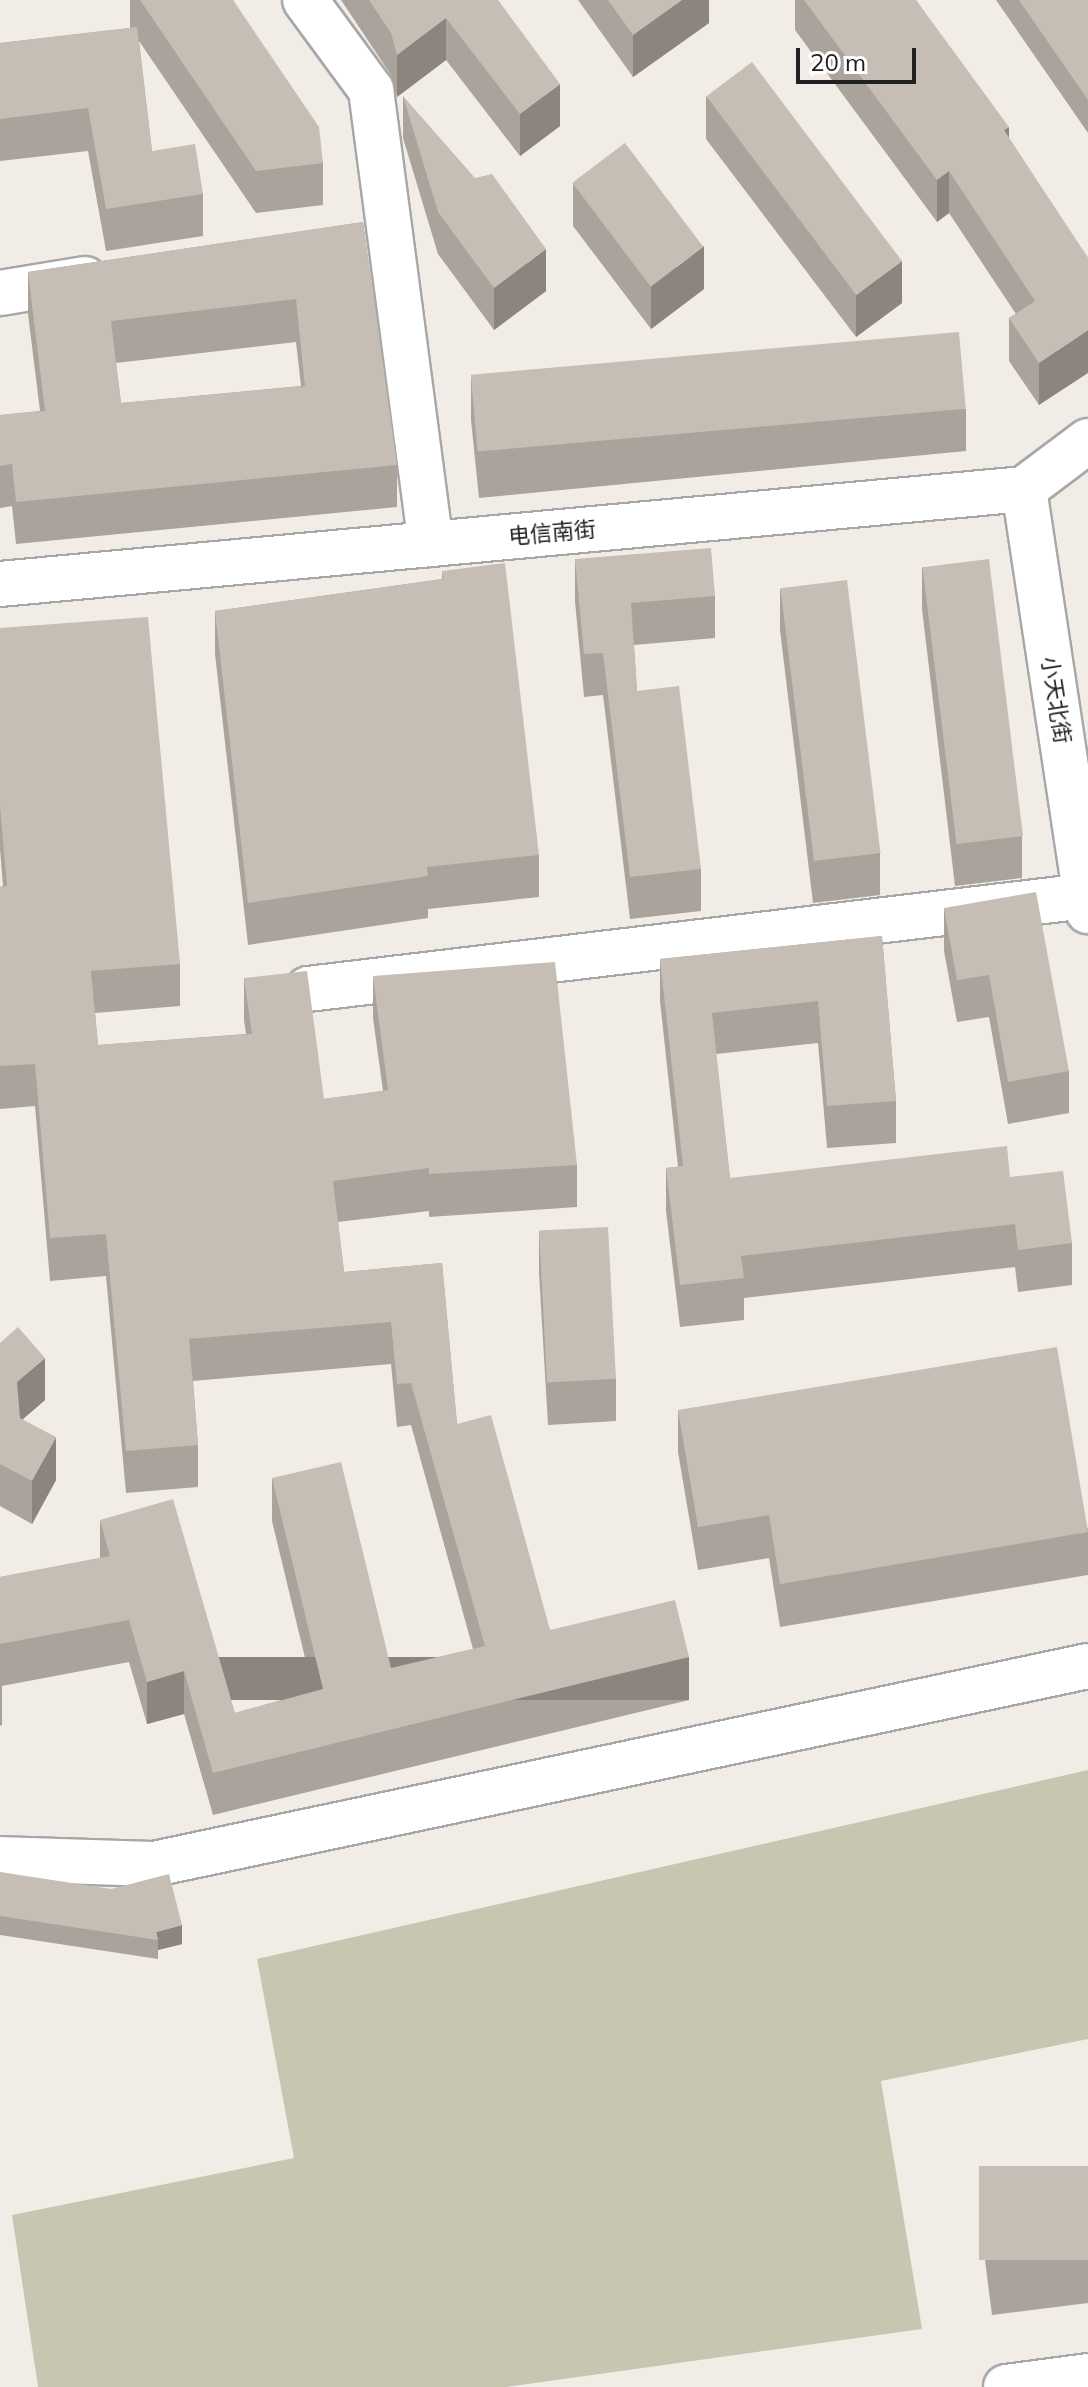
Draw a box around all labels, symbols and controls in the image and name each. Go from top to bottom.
scale bar [800,32,920,82]
text: 20 m [810,47,866,77]
street label: 电信南街 [507,516,597,550]
street label: 小天北街 [1036,654,1076,746]

